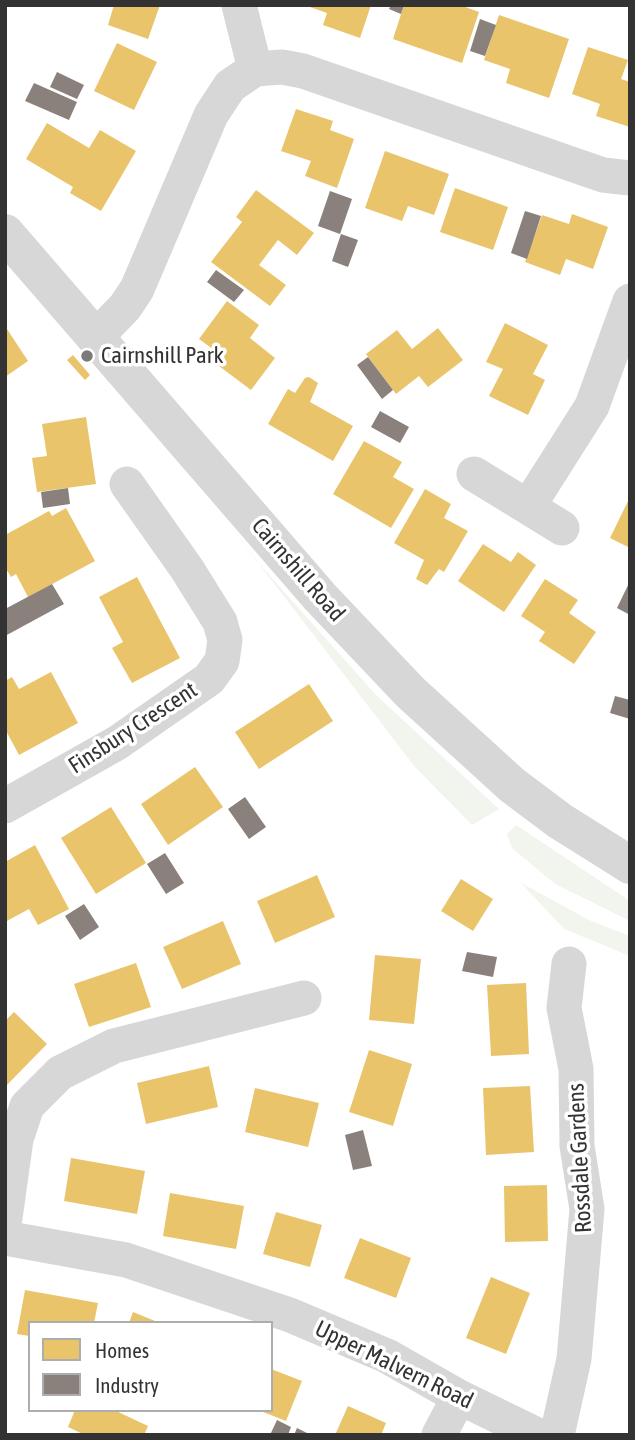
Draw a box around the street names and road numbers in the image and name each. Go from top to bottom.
street label: Cairnshill Road [246,513,350,627]
street label: Finsbury Crescent [64,676,202,780]
street label: Rossdale Gardens [562,1082,598,1234]
street label: Upper Malvern Road [310,1315,478,1415]

